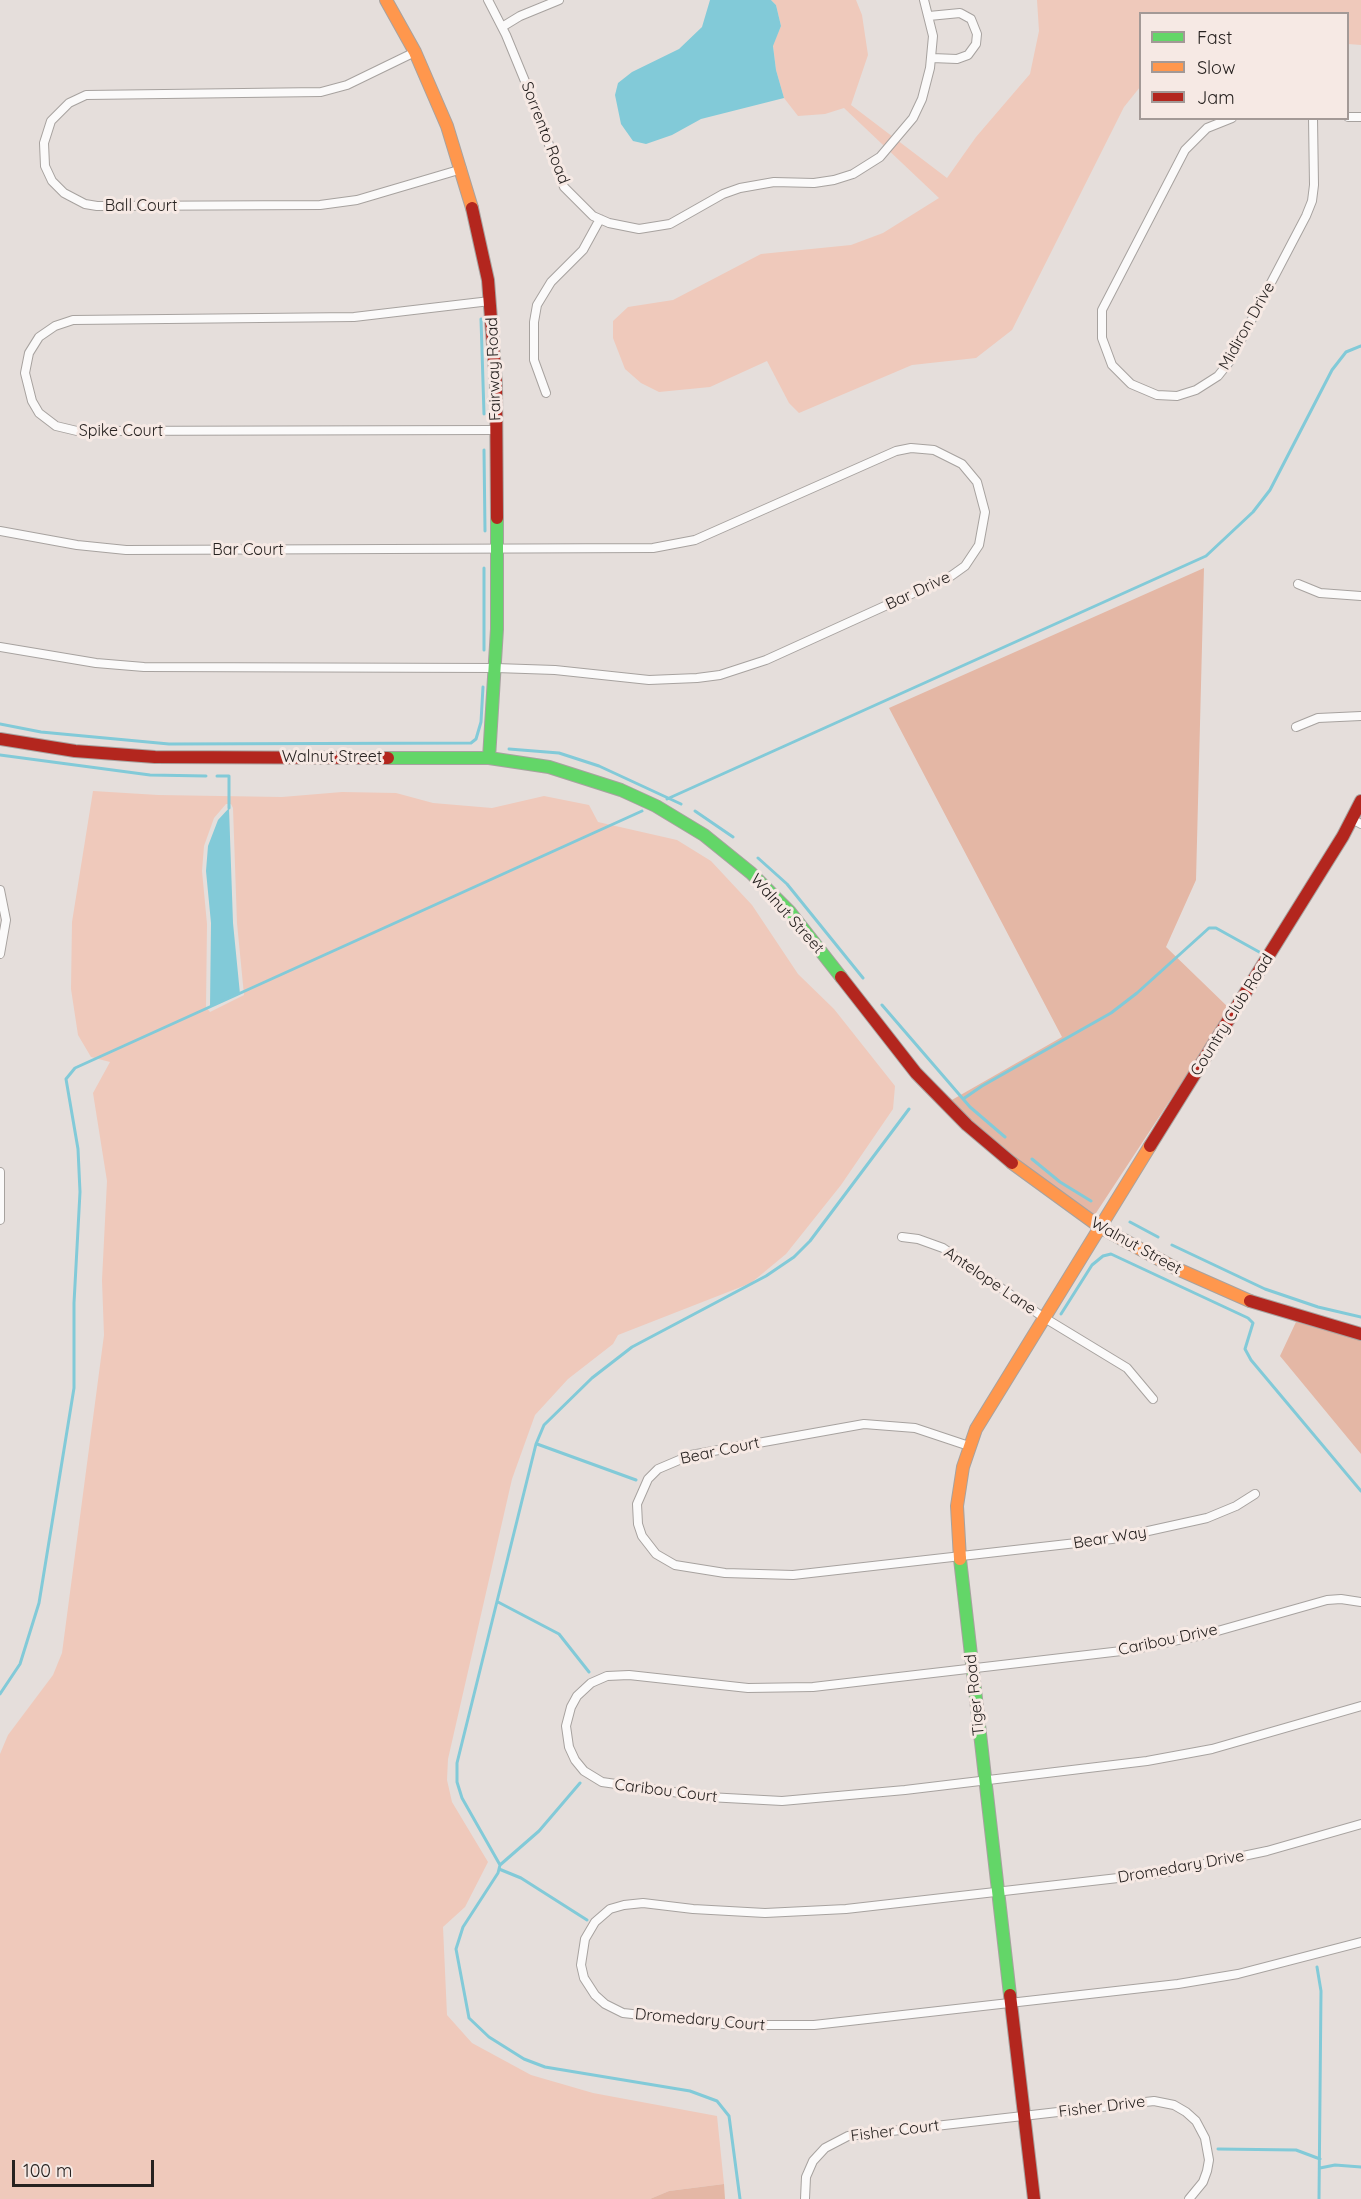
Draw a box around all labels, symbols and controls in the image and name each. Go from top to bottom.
legend [1139,12,1349,120]
text: Fast [1197,26,1232,49]
text: Slow [1197,56,1235,79]
street label: Sorrento Road [517,79,573,187]
text: Jam [1197,86,1235,109]
street label: Ball Court [105,196,177,216]
street label: Midiron Drive [1215,279,1279,373]
street label: Fairway Road [483,317,505,421]
street label: Spike Court [79,421,163,441]
street label: Bar Court [212,540,284,560]
street label: Bar Drive [883,568,953,614]
street label: Walnut Street [282,747,382,767]
street label: Walnut Street [746,870,828,958]
street label: Country Club Road [1187,950,1277,1080]
street label: Walnut Street [1087,1213,1185,1279]
street label: Antelope Lane [940,1243,1040,1319]
street label: Bear Court [679,1433,761,1469]
street label: Bear Way [1072,1523,1148,1553]
street label: Caribou Drive [1117,1620,1219,1660]
street label: Tiger Road [961,1653,989,1737]
street label: Caribou Court [614,1775,718,1807]
street label: Dromedary Drive [1116,1846,1246,1888]
street label: Dromedary Court [634,2005,766,2035]
street label: Fisher Drive [1058,2092,1146,2122]
street label: Fisher Court [849,2116,941,2146]
scale bar [15,2148,158,2186]
text: 100 m [23,2159,72,2182]

